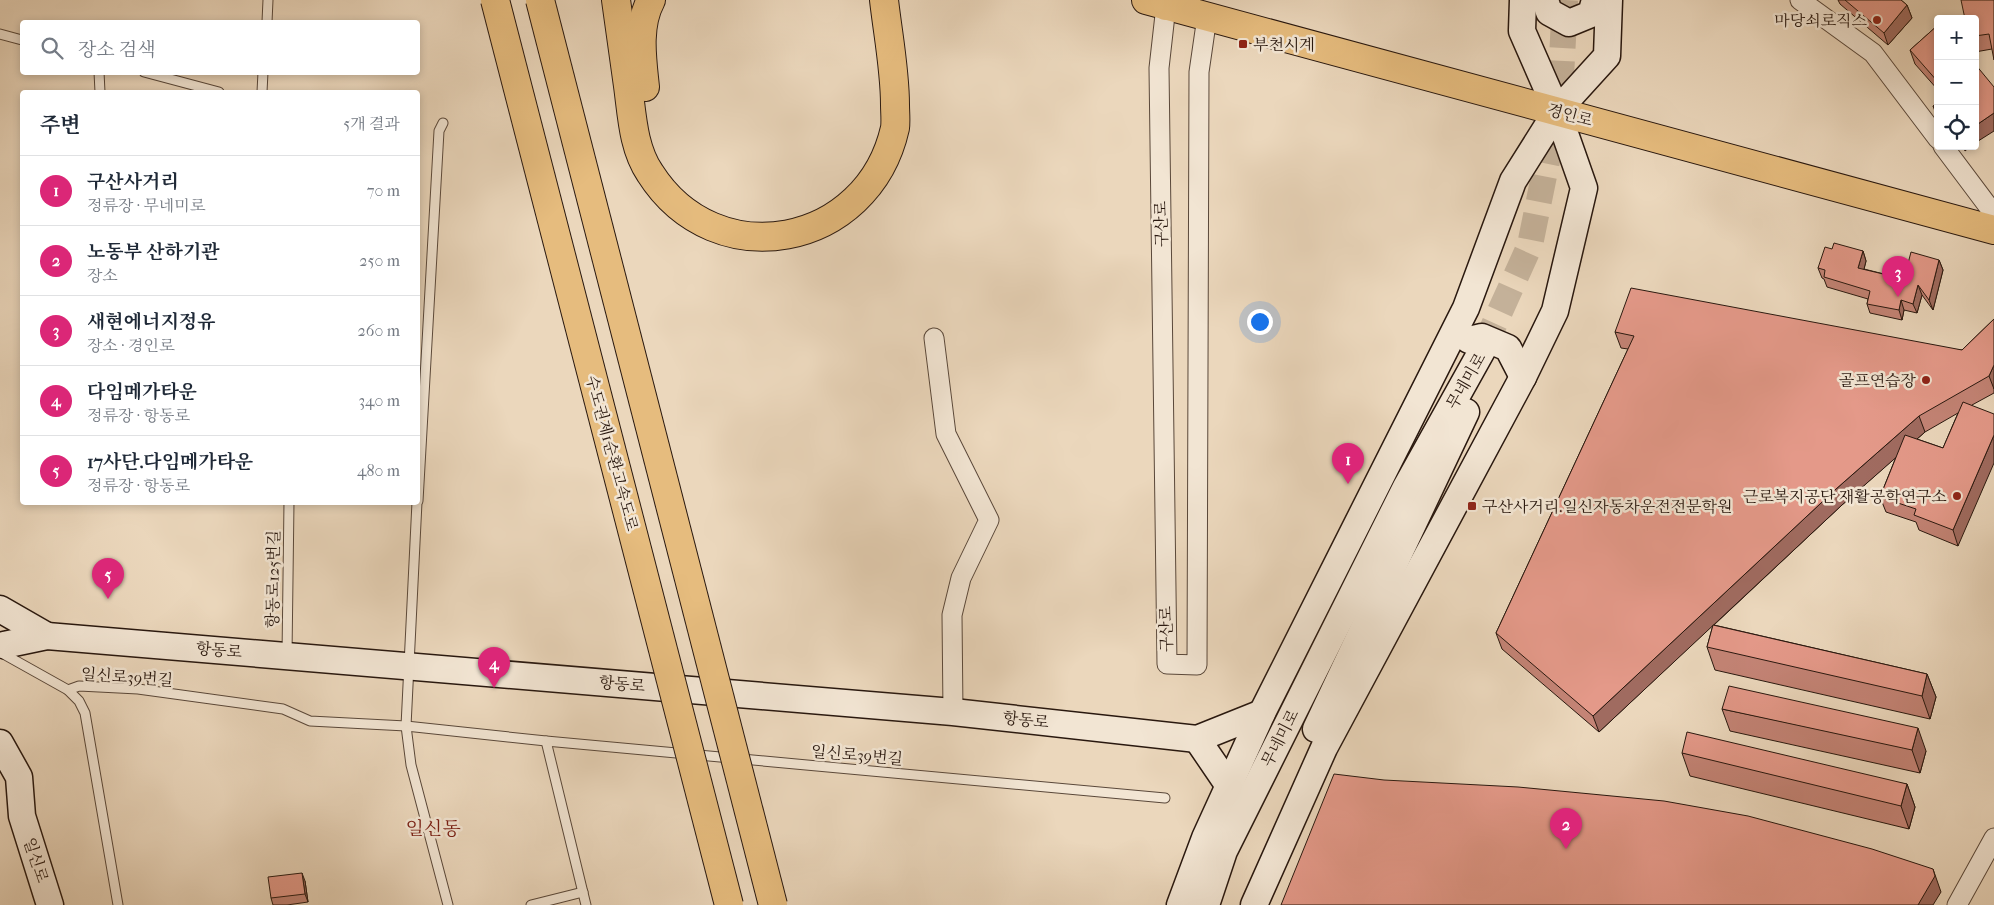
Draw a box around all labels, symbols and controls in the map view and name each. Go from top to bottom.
place label: 마당쇠로직스 [1774,11,1868,30]
marker: 마당쇠로직스 [1871,14,1883,26]
map controls [1934,15,1979,150]
button: + [1934,15,1979,60]
search box [20,20,420,75]
icon: search [38,34,66,62]
place label: 부천시계 [1253,35,1315,54]
marker: 부천시계 [1237,38,1249,50]
text: 장소 검색 [78,39,156,61]
button: − [1934,60,1979,105]
street label: 경인로 [1545,100,1595,130]
button: locate [1934,105,1979,150]
text: 주변 [40,113,81,137]
text: 5개 결과 [343,114,400,133]
text: 구산사거리 [87,171,179,193]
text: 1 [53,181,59,200]
text: 70 m [367,181,400,200]
text: 정류장 · 무네미로 [87,196,205,215]
street label: 구산로 [1151,200,1171,247]
text: 노동부 산하기관 [87,241,220,263]
text: 2 [52,251,60,270]
text: 250 m [359,251,400,270]
pin: 3 [1882,256,1914,297]
text: 장소 [87,266,118,285]
your location [1247,309,1273,335]
text: 새현에너지정유 [87,311,215,333]
text: 3 [53,321,59,340]
text: 260 m [358,321,400,340]
text: 장소 · 경인로 [87,336,174,355]
street label: 무네미로 [1442,349,1490,413]
place label: 골프연습장 [1839,371,1917,390]
street label: 수도권제1순환고속도로 [582,373,642,533]
marker: 골프연습장 [1920,374,1932,386]
text: 다임메가타운 [87,381,197,403]
text: 4 [51,391,61,410]
text: 340 m [358,391,400,410]
text: 정류장 · 항동로 [87,406,190,425]
pin: 1 [1332,443,1364,484]
text: 17사단.다임메가타운 [87,451,253,473]
text: 5 [53,461,59,480]
text: 480 m [357,461,400,480]
text: 정류장 · 항동로 [87,476,190,495]
place label: 근로복지공단 재활공학연구소 [1743,487,1947,506]
marker: 근로복지공단 재활공학연구소 [1951,490,1963,502]
place label: 구산사거리.일신자동차운전전문학원 [1482,497,1732,516]
marker: 구산사거리.일신자동차운전전문학원 [1466,500,1478,512]
street label: 항동로125번길 [263,530,283,628]
pin: 5 [92,558,124,599]
street label: 구산로 [1156,605,1176,652]
street label: 항동로 [195,639,243,662]
pin: 4 [478,647,510,688]
street label: 일신로39번길 [80,664,174,690]
street label: 항동로 [598,673,646,696]
street label: 무네미로 [1258,706,1303,770]
street label: 항동로 [1002,708,1051,732]
street label: 일신로39번길 [810,742,904,768]
pin: 2 [1550,808,1582,849]
district label: 일신동 [405,818,461,840]
street label: 일신로 [20,835,52,885]

